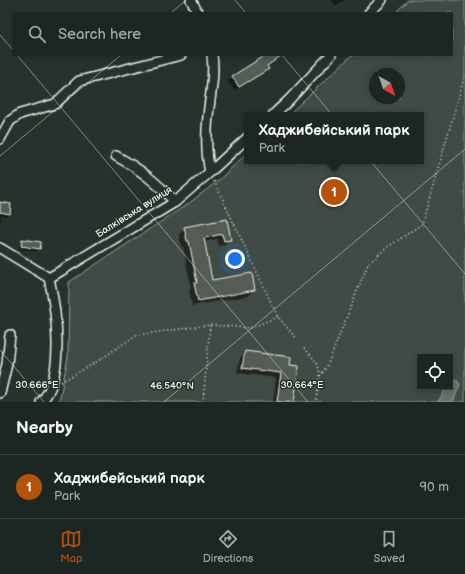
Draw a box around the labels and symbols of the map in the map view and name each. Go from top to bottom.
north arrow [369,68,405,104]
pin: 1 [321,177,347,207]
street label: Балківська вулиця [94,183,175,240]
your location [225,249,245,269]
text: 30.666°E [15,379,59,391]
text: 30.664°E [280,379,324,391]
text: 46.540°N [150,380,194,392]

